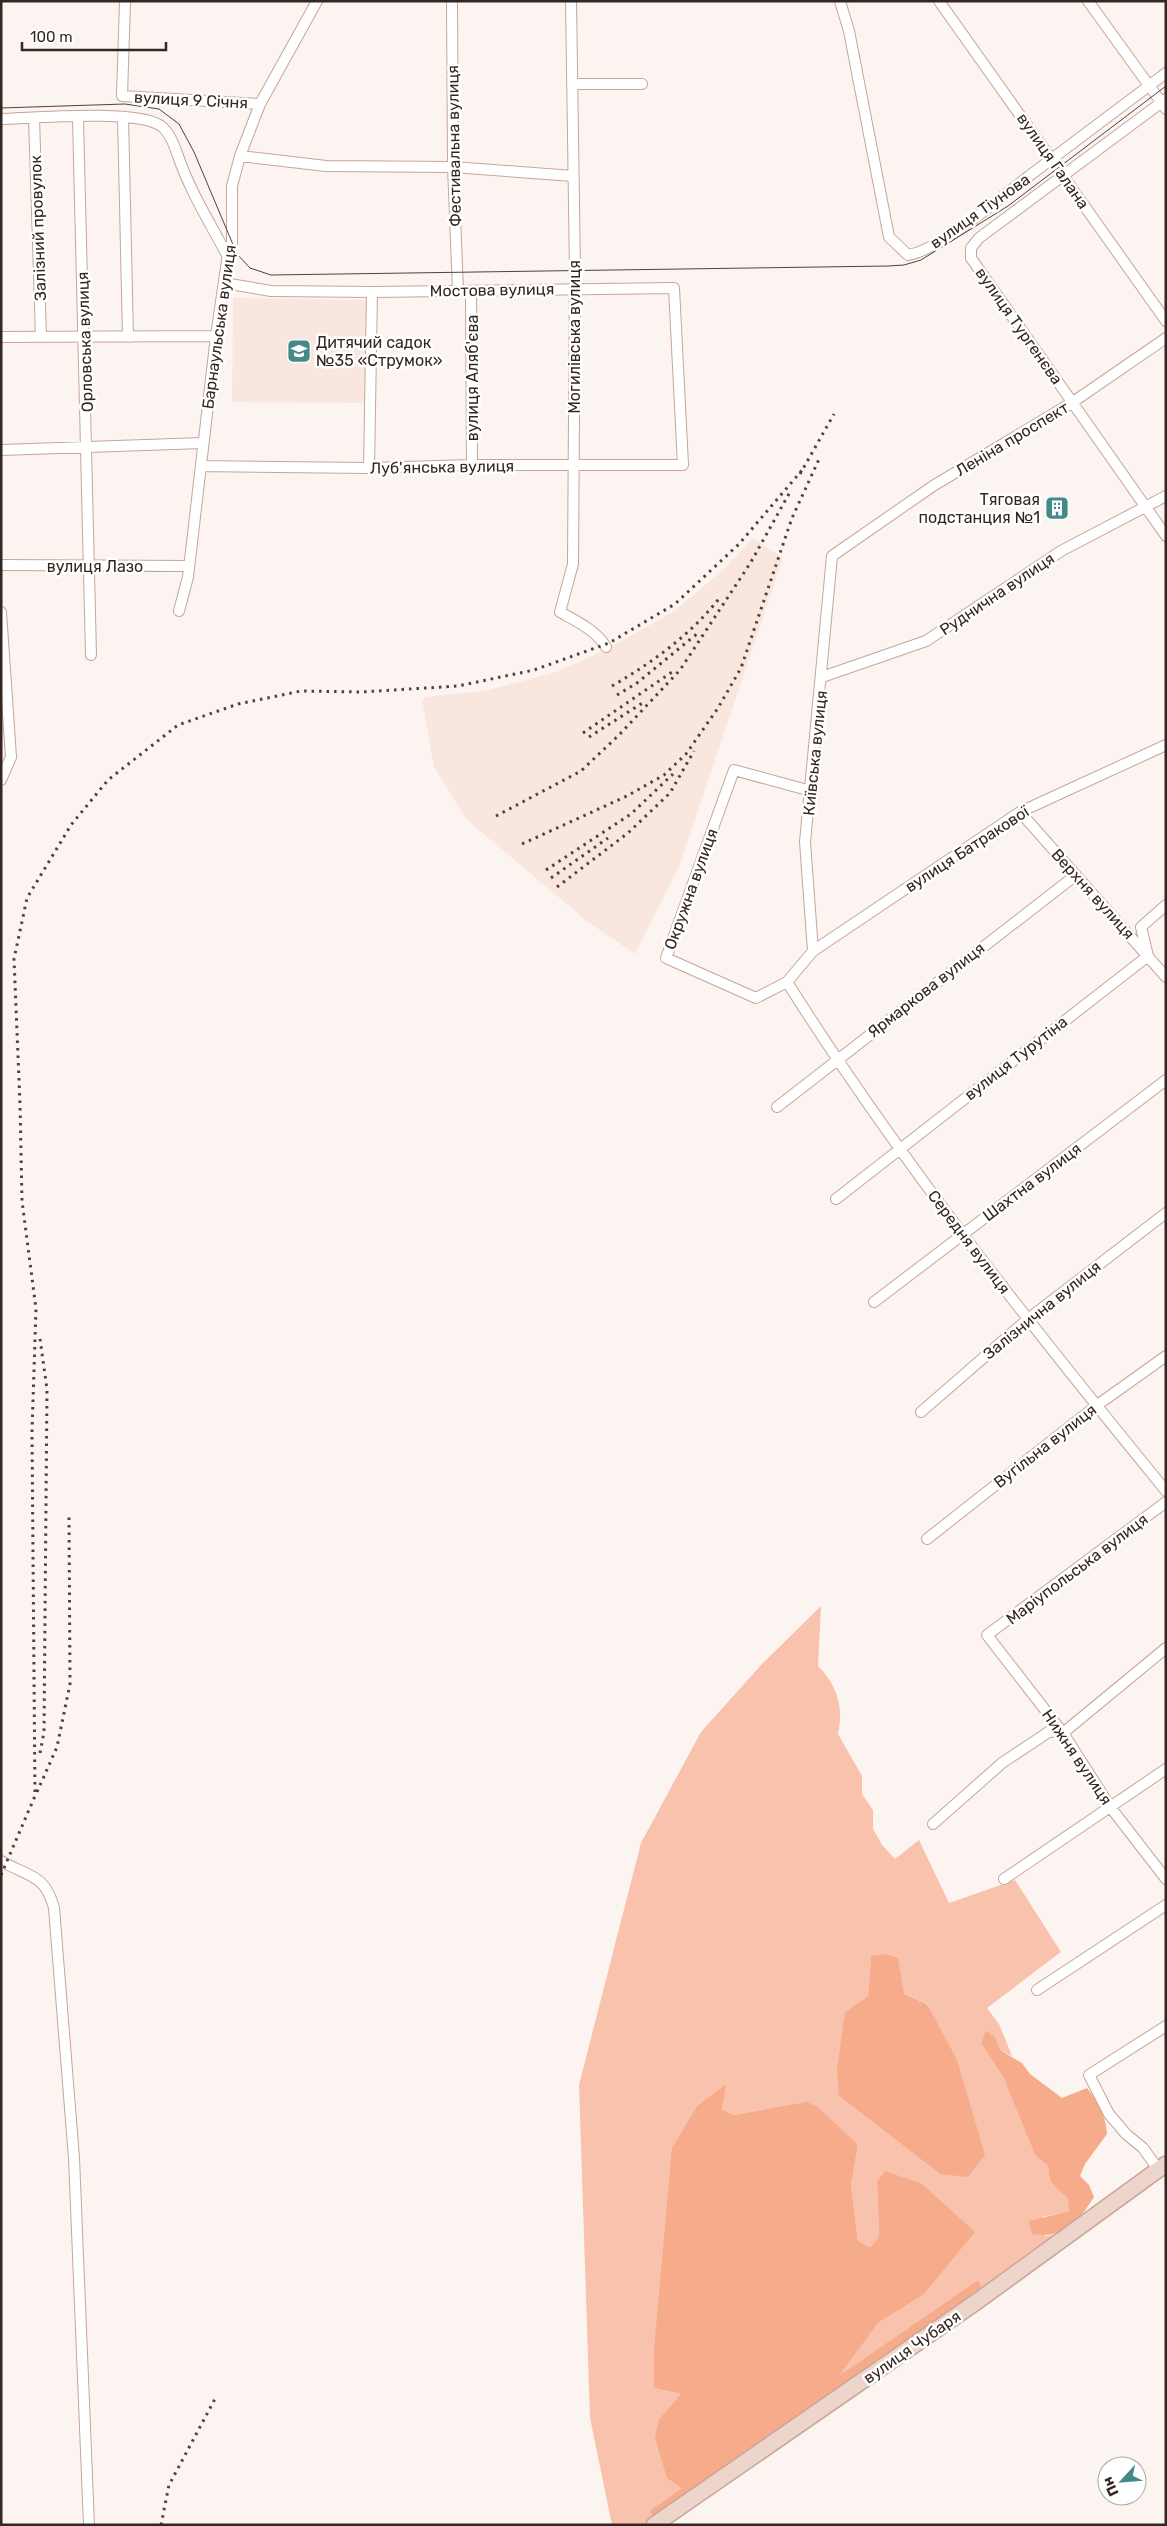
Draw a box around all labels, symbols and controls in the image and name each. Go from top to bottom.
scale bar [22,20,166,52]
text: 100 m [30,28,72,46]
street label: Фестивальна вулиця [443,65,465,227]
street label: вулиця 9 Січня [134,88,248,112]
street label: вулиця Галана [1013,109,1093,213]
street label: Залізний провулок [26,154,50,301]
street label: вулиця Тіунова [926,170,1034,252]
street label: Барнаульська вулиця [198,244,240,410]
street label: Могилівська вулиця [565,260,584,414]
street label: вулиця Тургенєва [972,264,1066,388]
street label: Орловська вулиця [73,271,97,413]
street label: Мостова вулиця [429,279,555,301]
street label: вулиця Аляб'єва [463,315,482,441]
place label: Дитячий садок №35 «Струмок» [316,333,443,370]
school or university icon: Дитячий садок №35 «Струмок» [286,338,312,364]
street label: Леніна проспект [952,398,1072,480]
street label: Луб'янська вулиця [370,456,514,478]
place label: Тяговая подстанция №1 [919,490,1040,527]
building icon: Тяговая подстанция №1 [1044,495,1070,521]
street label: Руднична вулиця [936,549,1058,639]
street label: вулиця Лазо [47,557,143,576]
street label: Київська вулиця [799,689,831,817]
street label: вулиця Батракової [902,801,1033,896]
street label: Окружна вулиця [660,826,722,952]
street label: Верхня вулиця [1047,845,1139,943]
street label: Ярмаркова вулиця [864,938,988,1042]
street label: вулиця Турутіна [961,1012,1071,1104]
street label: Шахтна вулиця [979,1139,1085,1225]
street label: Середня вулиця [924,1186,1014,1298]
street label: Залізнична вулиця [979,1257,1105,1363]
street label: Вугільна вулиця [990,1400,1100,1492]
street label: Маріупольська вулиця [1002,1509,1152,1629]
street label: Нижня вулиця [1038,1706,1116,1808]
street label: вулиця Чубаря [860,2306,964,2388]
north arrow [1097,2456,1147,2506]
text: Пн [1099,2474,1123,2499]

